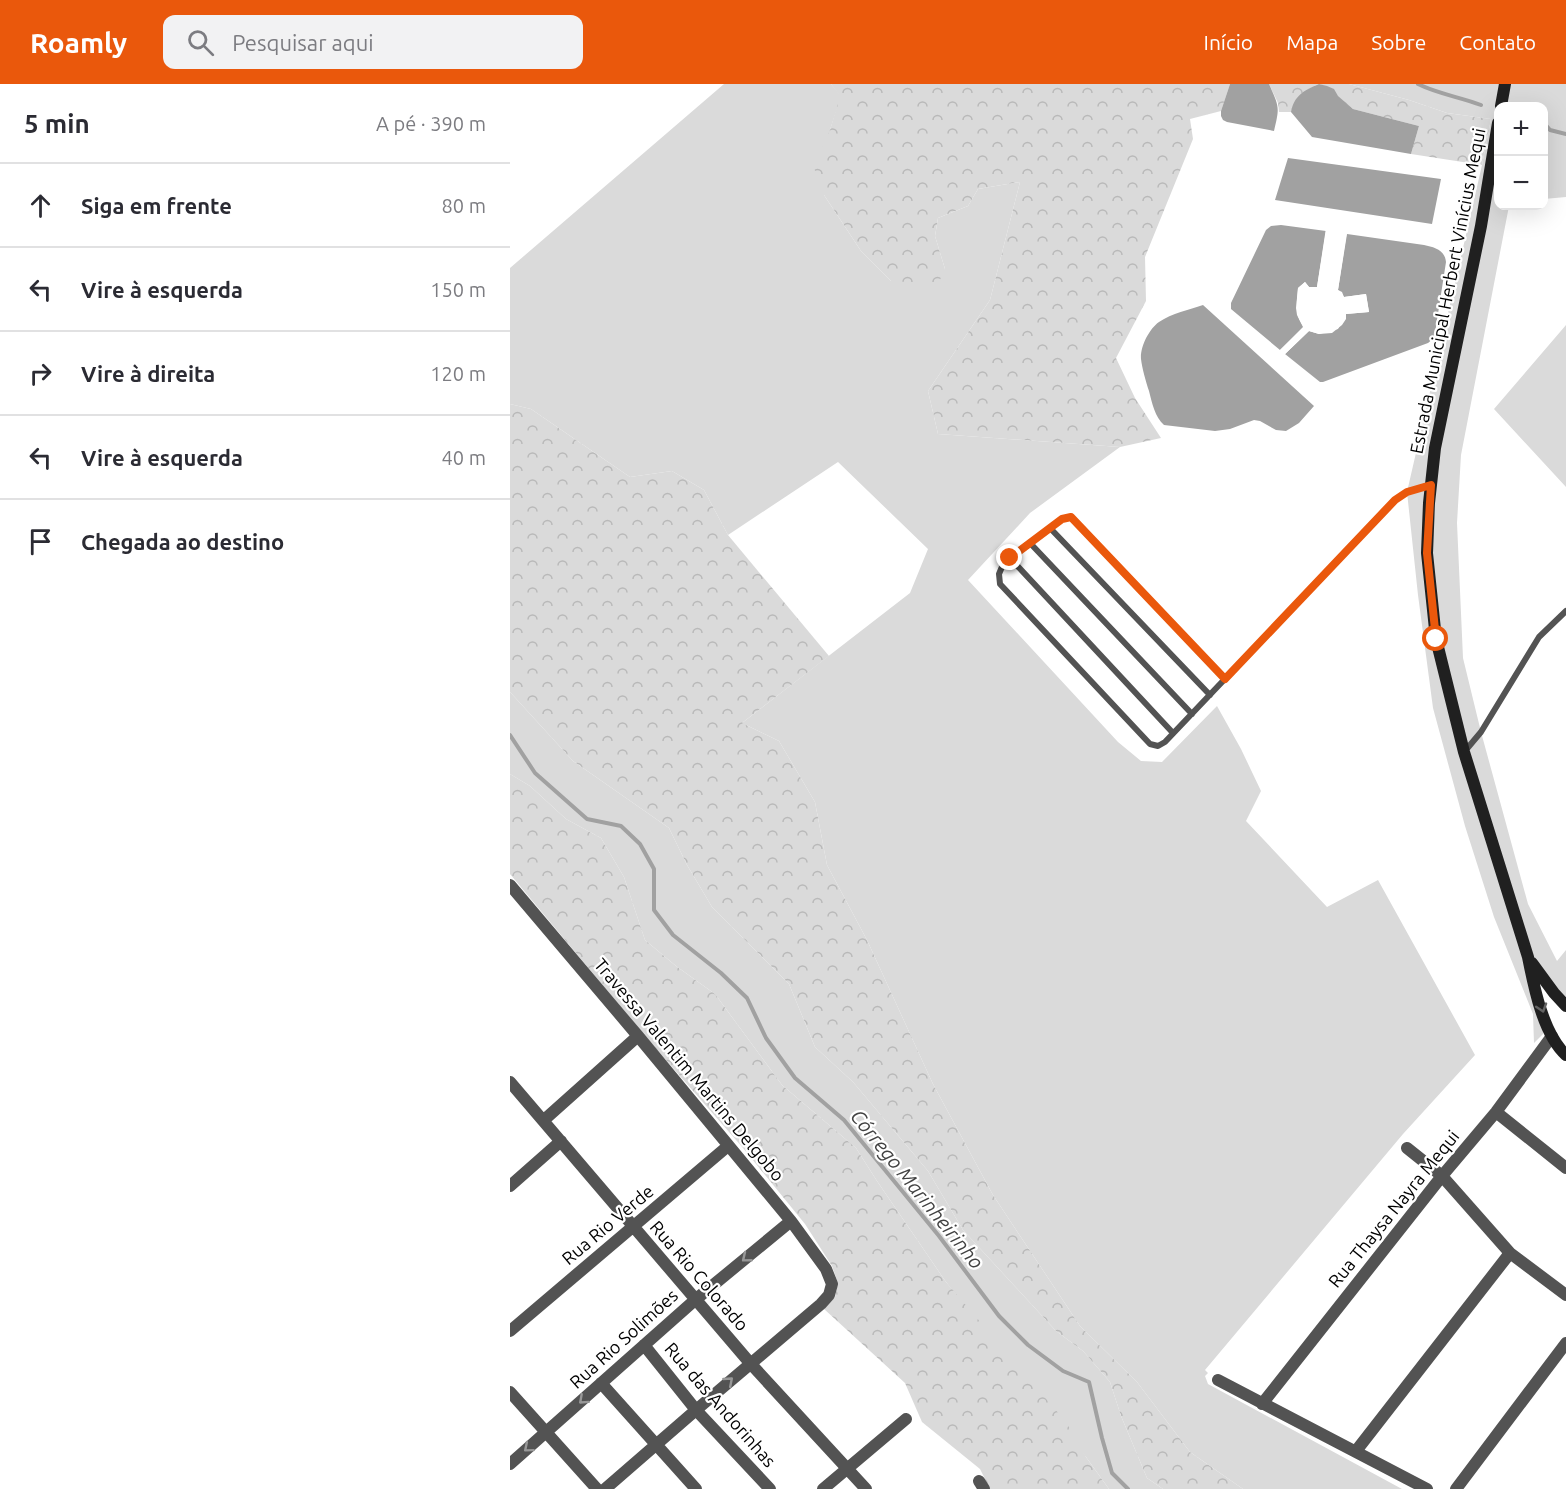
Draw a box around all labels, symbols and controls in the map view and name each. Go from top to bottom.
search box [163,15,583,69]
icon: search [184,26,217,59]
text: Roamly [30,27,127,58]
text: Pesquisar aqui [232,30,374,55]
text: Início [1204,30,1253,54]
text: Mapa [1286,30,1338,54]
text: Sobre [1371,30,1426,54]
text: Contato [1459,30,1536,54]
map controls [1494,102,1548,210]
button: + [1494,102,1548,156]
text: 5 min [24,109,90,138]
text: A pé · 390 m [376,112,486,135]
street label: Estrada Municipal Herbert Vinícius Mequi [1406,126,1488,455]
button: − [1494,156,1548,210]
icon: ahead [24,189,57,222]
text: Siga em frente [81,193,232,218]
text: 80 m [442,194,486,217]
icon: left [24,273,57,306]
text: Vire à esquerda [81,277,243,302]
text: 150 m [430,278,486,301]
icon: right [24,357,57,390]
text: Vire à direita [81,361,215,386]
text: 120 m [430,362,486,385]
icon: left [24,441,57,474]
text: Vire à esquerda [81,445,243,470]
text: 40 m [442,446,486,469]
icon: arrive [24,525,57,558]
text: Chegada ao destino [81,529,284,554]
route end [996,544,1022,570]
route start [1422,625,1448,651]
street label: Travessa Valentim Martins Delgobo [591,954,789,1185]
one-way arrow [1534,1003,1547,1013]
water label: Córrego Marinheirinho [846,1105,989,1273]
street label: Rua Thaysa Nayra Mequi [1324,1126,1463,1291]
street label: Rua Rio Verde [558,1180,657,1268]
street label: Rua Rio Colorado [647,1216,753,1334]
one-way arrow [742,1251,753,1262]
street label: Rua Rio Solimões [565,1285,681,1392]
street label: Rua das Andorinhas [661,1338,780,1471]
one-way arrow [722,1378,733,1389]
one-way arrow [579,1393,590,1404]
one-way arrow [524,1441,535,1452]

